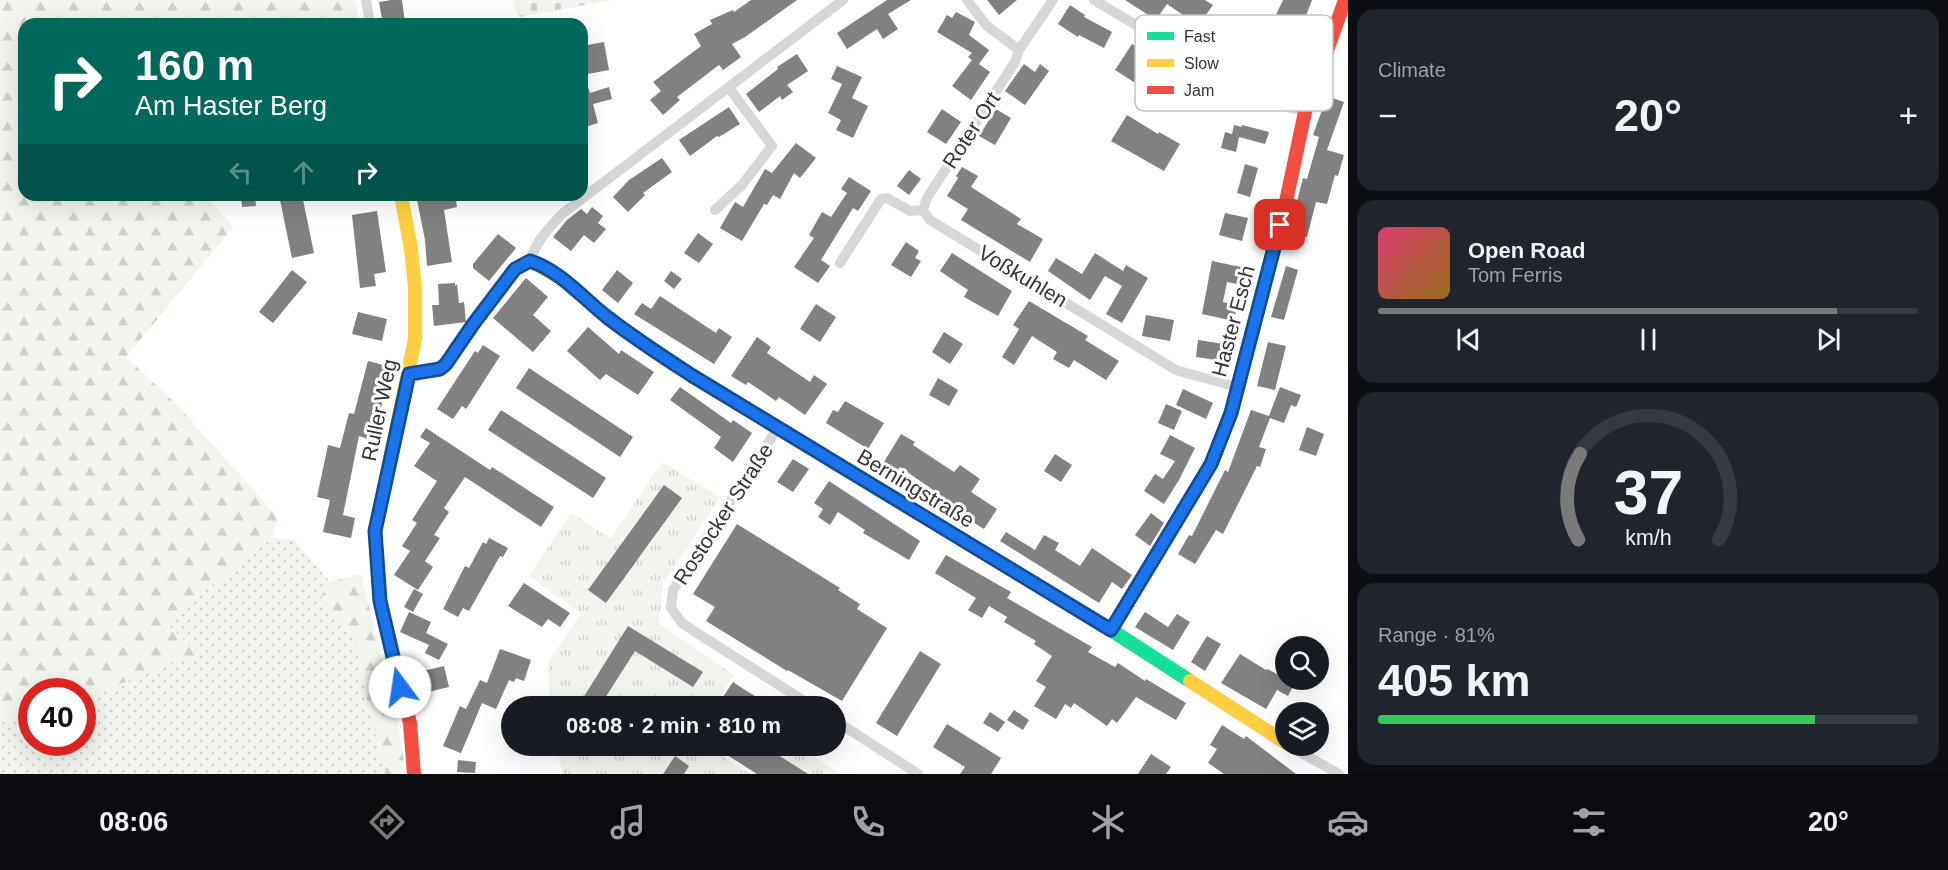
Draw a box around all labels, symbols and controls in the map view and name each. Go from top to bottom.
legend [1135,15,1333,111]
text: Fast [1184,28,1216,45]
icon: right [36,42,114,120]
text: 160 m [135,42,254,89]
text: Slow [1184,55,1219,72]
text: Climate [1378,59,1446,81]
text: Jam [1184,82,1214,99]
street label: Roter Ort [938,87,1004,172]
text: 20° [1614,90,1682,141]
text: Am Haster Berg [135,91,327,121]
text: − [1378,97,1397,134]
text: + [1899,97,1918,134]
icon: left [224,156,257,189]
icon: ahead [287,156,320,189]
icon: right [350,156,383,189]
pin [1254,199,1305,250]
icon: arrive [1263,208,1296,241]
text: Open Road [1468,238,1585,263]
street label: Voßkuhlen [975,241,1071,311]
street label: Haster Esch [1207,263,1259,379]
text: Tom Ferris [1468,264,1562,286]
icon: previous [1452,323,1485,356]
icon: pause [1632,323,1665,356]
icon: next [1812,323,1845,356]
street label: Ruller Weg [357,357,401,463]
street label: Rostocker Straße [669,439,777,589]
street label: Berningstraße [854,444,978,532]
text: 37 [1613,458,1683,527]
text: km/h [1625,526,1671,550]
text: Range · 81% [1378,624,1495,646]
map controls [1275,636,1329,756]
button: search [1275,636,1329,690]
position arrow [368,655,432,719]
text: 405 km [1378,655,1531,706]
speed limit sign: 40 [18,678,96,756]
button: layers [1275,702,1329,756]
text: 08:08 · 2 min · 810 m [566,713,781,738]
icon: directions [366,801,408,843]
icon: music [607,801,649,843]
icon: phone [847,801,889,843]
icon: climate [1087,801,1129,843]
icon: car [1327,801,1369,843]
icon: filters [1568,801,1610,843]
text: 08:06 [99,807,168,837]
text: 20° [1808,807,1849,837]

